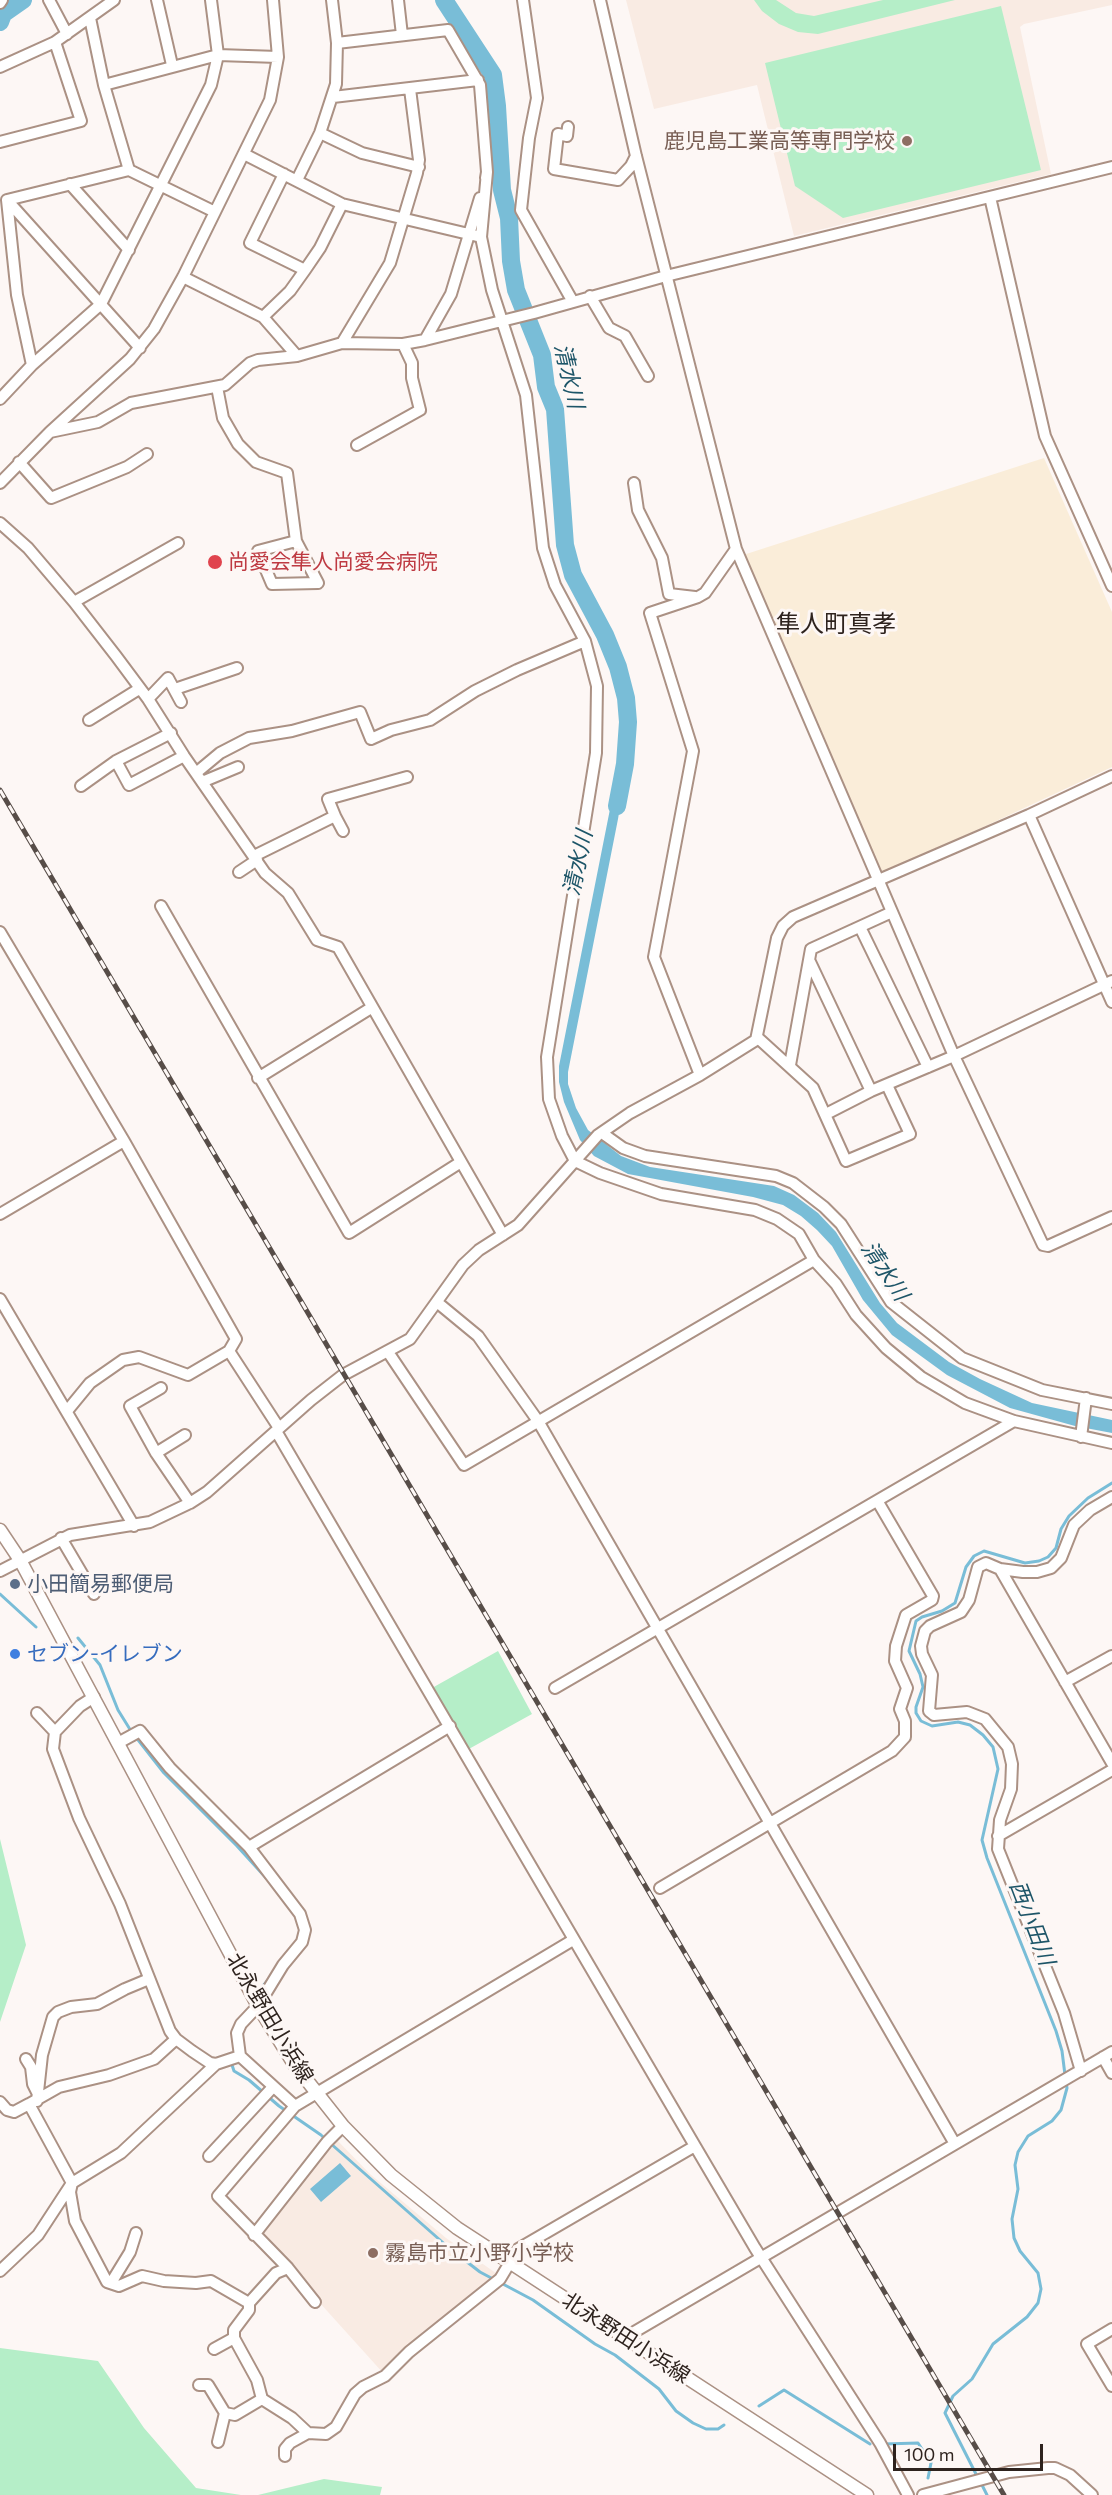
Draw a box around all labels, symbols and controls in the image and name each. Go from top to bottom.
place label: 鹿児島工業高等専門学校 [664,128,895,154]
marker: 鹿児島工業高等専門学校 [900,134,914,148]
water label: 清水川 [549,341,589,411]
place label: 尚愛会隼人尚愛会病院 [228,549,438,575]
marker: 尚愛会隼人尚愛会病院 [206,553,224,571]
district label: 隼人町真孝 [776,610,896,638]
water label: 清水川 [558,828,598,898]
water label: 清水川 [856,1236,914,1306]
place label: 小田簡易郵便局 [27,1571,174,1597]
marker: 小田簡易郵便局 [8,1577,22,1591]
place label: セブン-イレブン [27,1641,183,1667]
marker: セブン-イレブン [8,1647,22,1661]
water label: 西小田川 [1004,1877,1060,1969]
street label: 北永野田小浜線 [221,1949,319,2087]
place label: 霧島市立小野小学校 [385,2240,574,2266]
marker: 霧島市立小野小学校 [366,2246,380,2260]
street label: 北永野田小浜線 [557,2287,695,2389]
scale bar [896,2432,1046,2470]
text: 100 m [904,2443,954,2465]

